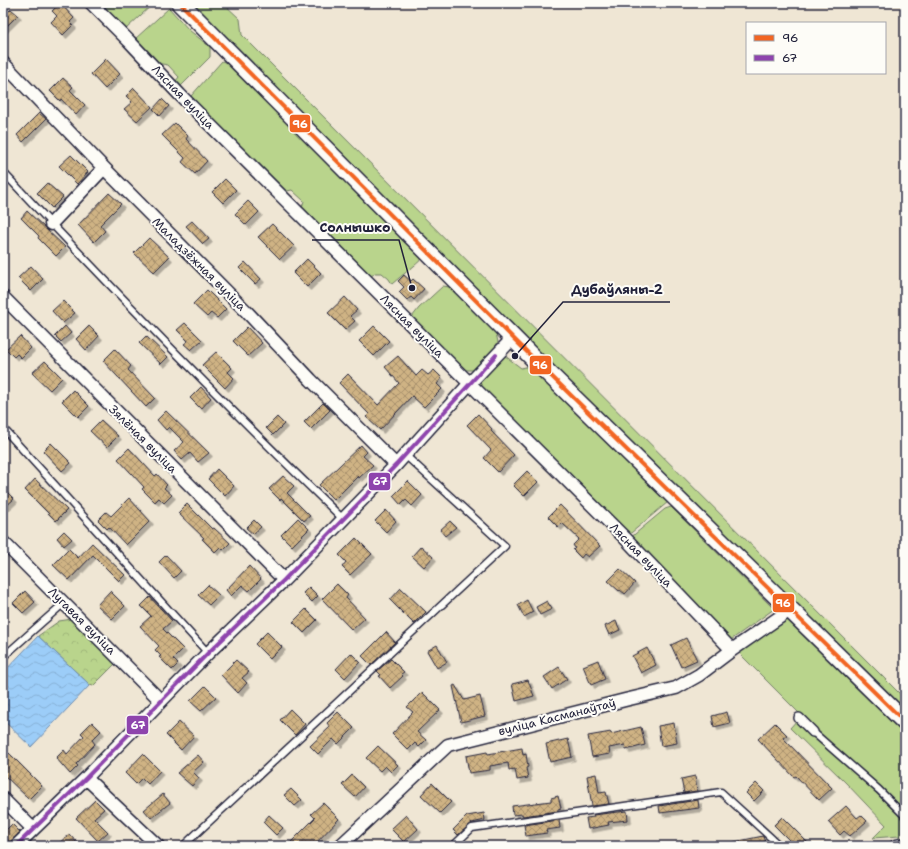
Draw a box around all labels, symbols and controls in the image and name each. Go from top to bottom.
legend [746,22,886,74]
text: 96 [782,30,799,46]
text: 67 [782,50,797,66]
street label: Лясная вуліца [148,61,218,133]
line badge: 96 [289,114,311,133]
text: 96 [292,117,308,132]
street label: Маладзёжная вуліца [149,214,250,315]
callout: Солнышко [312,215,399,240]
text: Солнышко [320,219,390,236]
callout: Дубаўляны-2 [563,277,670,302]
text: Дубаўляны-2 [571,281,663,298]
street label: Лясная вуліца [377,291,448,362]
line badge: 96 [529,355,552,375]
text: 96 [532,358,548,373]
street label: Зялёная вуліца [105,401,181,477]
line badge: 67 [368,472,391,491]
text: 67 [373,474,388,489]
street label: Лясная вуліца [606,519,676,591]
street label: Лугавая вуліца [45,584,120,659]
line badge: 96 [772,593,795,613]
text: 96 [775,596,791,611]
street label: вуліца Касманаўтаў [497,695,617,739]
line badge: 67 [126,715,149,735]
text: 67 [131,718,146,733]

